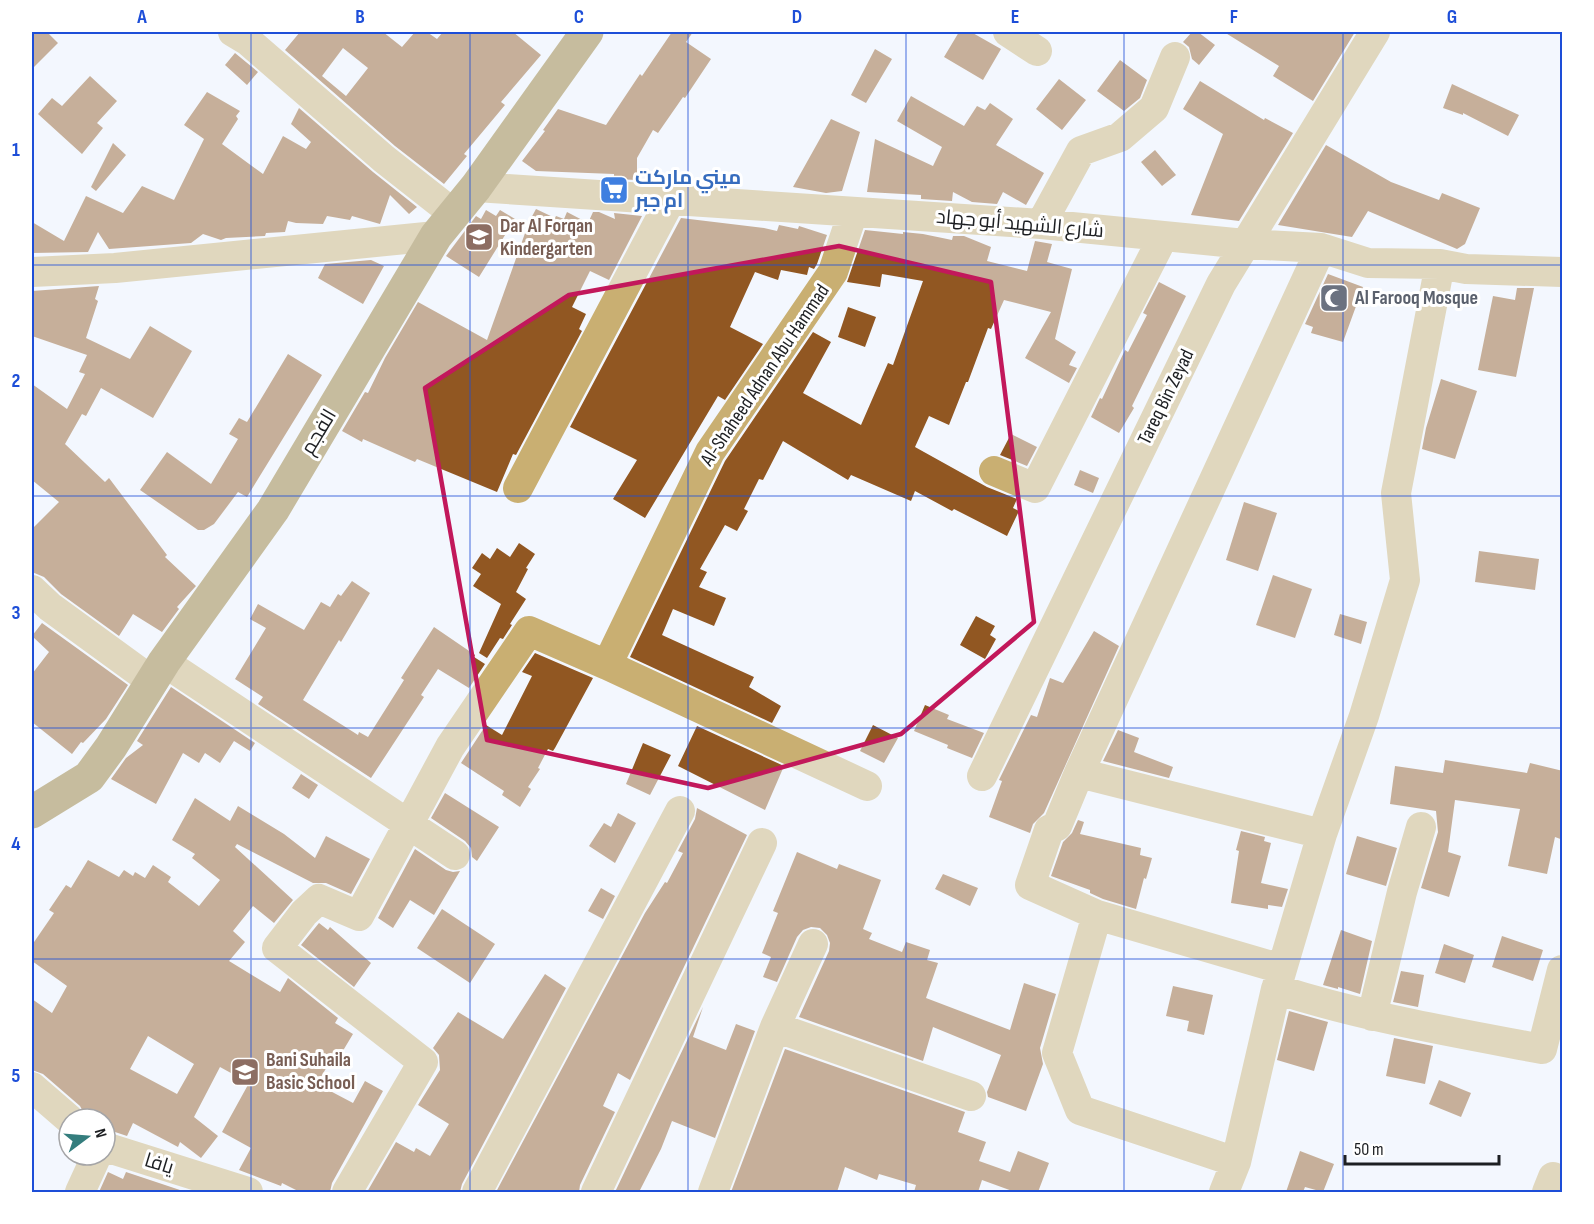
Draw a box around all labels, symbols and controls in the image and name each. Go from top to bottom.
text: A [136,5,147,29]
text: B [355,5,365,29]
text: C [574,5,584,29]
text: D [792,5,802,29]
text: E [1011,5,1019,29]
text: F [1230,5,1238,29]
text: G [1447,5,1457,29]
text: 1 [12,138,20,162]
place label: ميني ماركت ام جبر [634,166,741,214]
supermarket icon: ميني ماركت ام جبر [598,174,630,206]
street label: شارع الشهيد أبو جهاد [935,204,1105,244]
place label: Dar Al Forqan Kindergarten [500,214,593,261]
school or university icon: Dar Al Forqan Kindergarten [463,221,495,253]
street label: Al-Shaheed Adnan Abu Hammad [695,280,835,471]
mosque icon: Al Farooq Mosque [1318,282,1350,314]
place label: Al Farooq Mosque [1354,286,1478,310]
street label: Tareq Bin Zeyad [1133,345,1199,449]
text: 2 [12,369,20,393]
street label: الفجم [296,405,343,460]
text: 3 [12,601,21,625]
text: 4 [11,832,21,856]
place label: Bani Suhaila Basic School [266,1048,355,1095]
school or university icon: Bani Suhaila Basic School [229,1056,261,1088]
text: 5 [12,1064,21,1088]
north arrow [57,1107,117,1167]
text: N [90,1127,110,1140]
scale bar [1345,1128,1500,1166]
text: 50 m [1354,1139,1384,1160]
street label: يافا [141,1148,177,1180]

